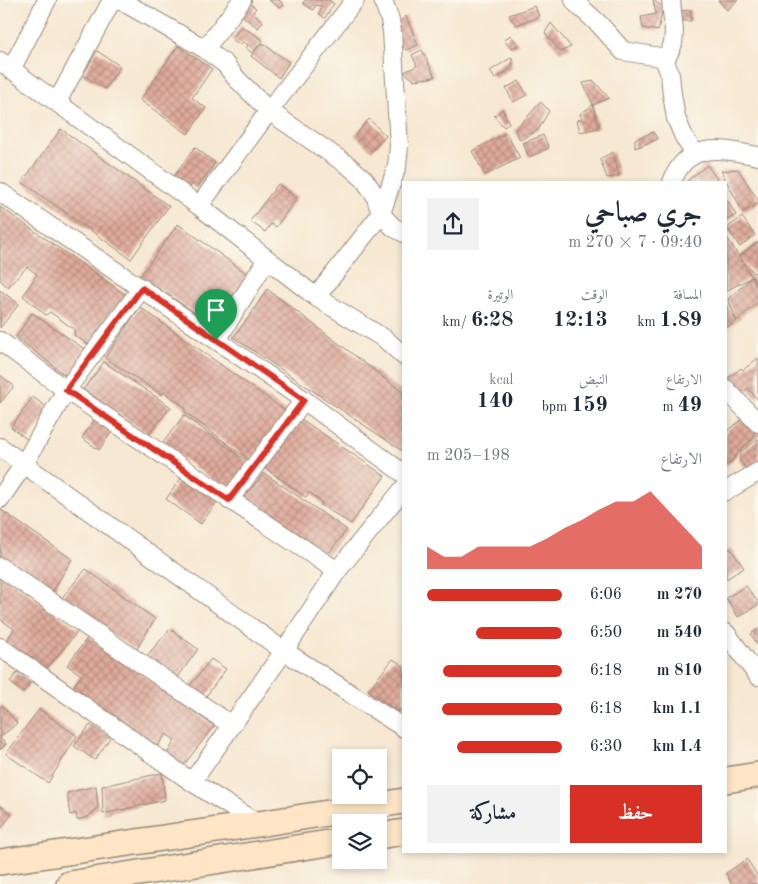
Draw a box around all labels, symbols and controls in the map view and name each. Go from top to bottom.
button: share [427,198,479,250]
text: جري صباحي [585,200,702,228]
text: 09:40 · 7 × 270 m [569,235,702,251]
text: الوتيرة [488,288,513,302]
text: الوقت [581,288,608,302]
text: المسافة [673,288,702,302]
pin [195,289,237,340]
icon: arrive [202,296,230,324]
text: 6:28 [471,310,513,331]
text: 12:13 [553,310,608,331]
text: 1.89 [660,310,702,331]
text: /km [442,315,471,329]
text: km [637,315,660,329]
text: kcal [489,373,513,387]
text: النبض [579,373,608,387]
text: الارتفاع [666,373,702,387]
text: 140 [477,391,513,412]
text: 159 [571,395,608,416]
text: 49 [678,395,702,416]
text: bpm [542,400,571,414]
text: m [663,400,678,414]
text: 198–205 m [427,448,510,464]
text: الارتفاع [660,452,702,468]
text: 6:06 [590,587,622,603]
text: 270 m [657,587,702,603]
text: 6:50 [590,625,622,641]
text: 540 m [657,625,702,641]
text: 6:18 [590,663,622,679]
text: 810 m [657,663,702,679]
text: 6:18 [590,701,622,717]
text: 1.1 km [653,701,702,717]
text: 6:30 [590,739,622,755]
text: 1.4 km [653,739,702,755]
map controls [332,749,387,869]
button: locate [332,749,387,804]
button: مشاركة [427,785,560,843]
button: حفظ [570,785,702,843]
button: layers [332,814,387,869]

